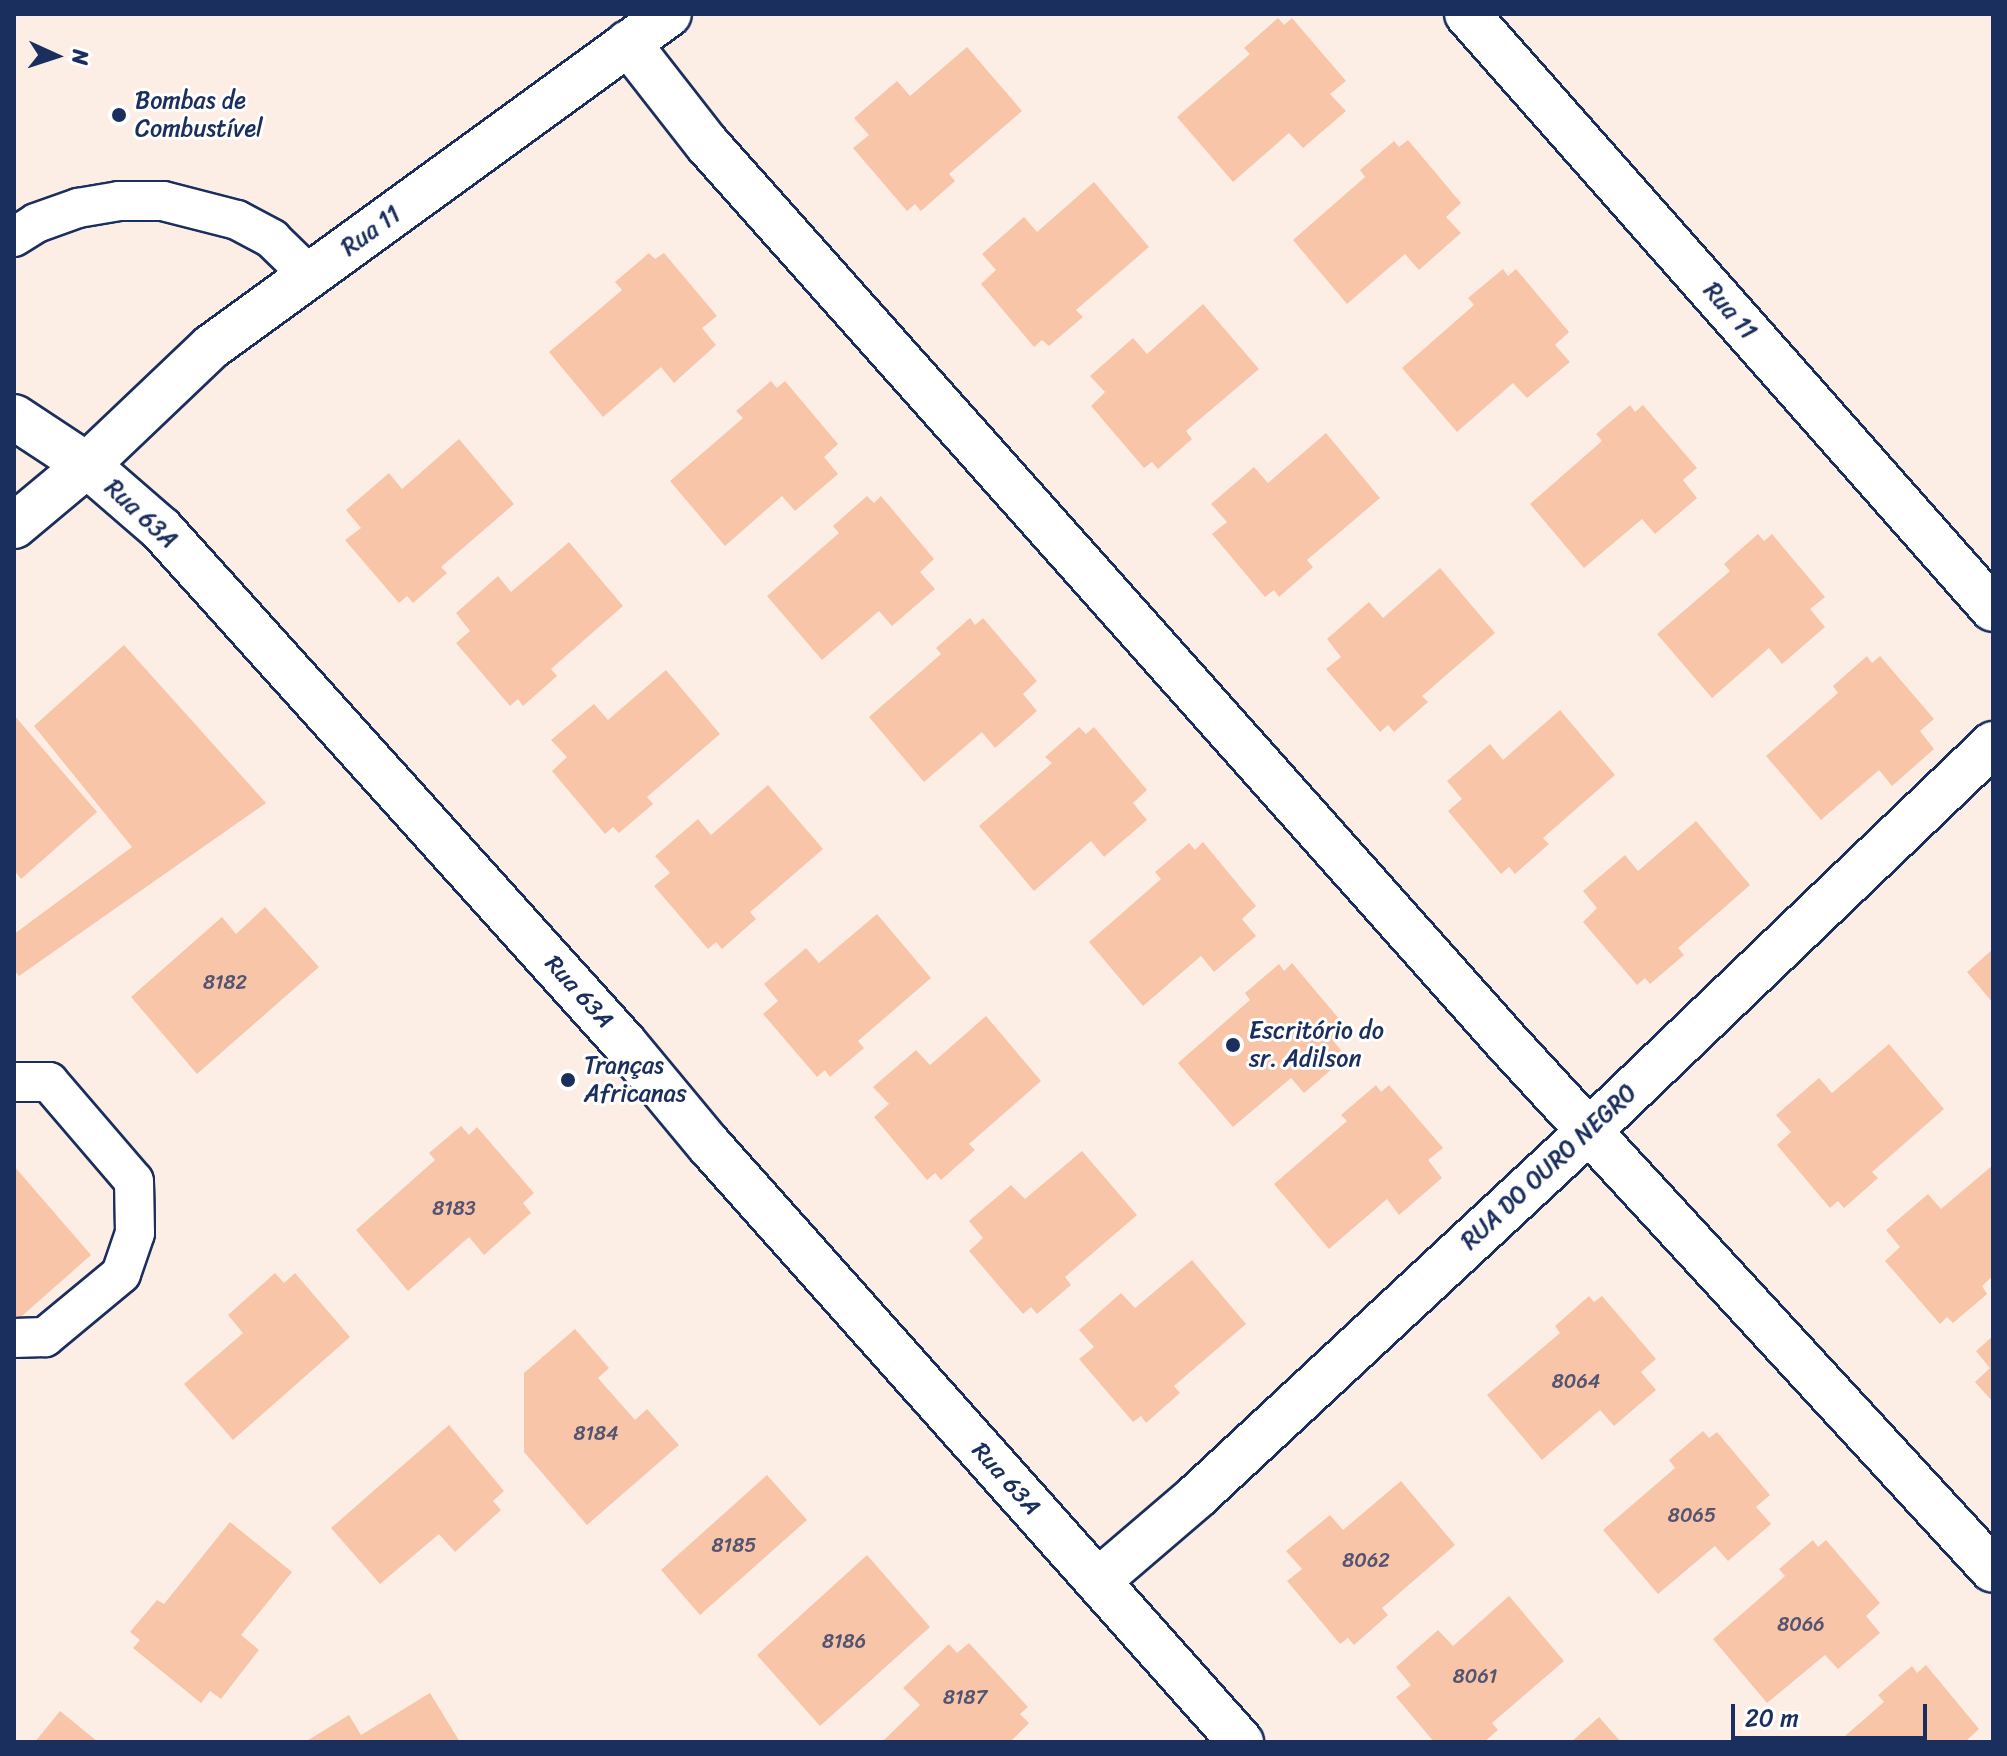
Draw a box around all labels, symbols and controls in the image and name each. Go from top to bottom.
north arrow [16,16,96,96]
text: N [61,49,100,66]
place label: Bombas de Combustível [135,87,263,143]
marker: Bombas de Combustível [110,106,128,124]
street label: Rua 11 [336,200,406,262]
street label: Rua 11 [1697,277,1763,345]
street label: Rua 63A [99,473,183,555]
street label: Rua 63A [539,950,619,1034]
house number: 8182 [203,970,247,994]
place label: Escritório do sr. Adilson [1249,1017,1384,1073]
marker: Escritório do sr. Adilson [1224,1036,1242,1054]
place label: Tranças Africanas [584,1052,687,1108]
marker: Tranças Africanas [559,1071,577,1089]
street label: RUA DO OURO NEGRO [1455,1078,1643,1256]
house number: 8183 [432,1196,476,1220]
house number: 8064 [1552,1369,1600,1393]
house number: 8184 [573,1421,619,1445]
street label: Rua 63A [966,1437,1046,1521]
house number: 8065 [1668,1503,1716,1527]
house number: 8185 [712,1533,756,1557]
house number: 8062 [1342,1548,1390,1572]
house number: 8066 [1777,1612,1825,1636]
house number: 8186 [822,1629,866,1653]
house number: 8061 [1453,1664,1497,1688]
house number: 8187 [943,1685,987,1709]
scale bar [1735,1688,1931,1738]
text: 20 m [1745,1697,1799,1739]

